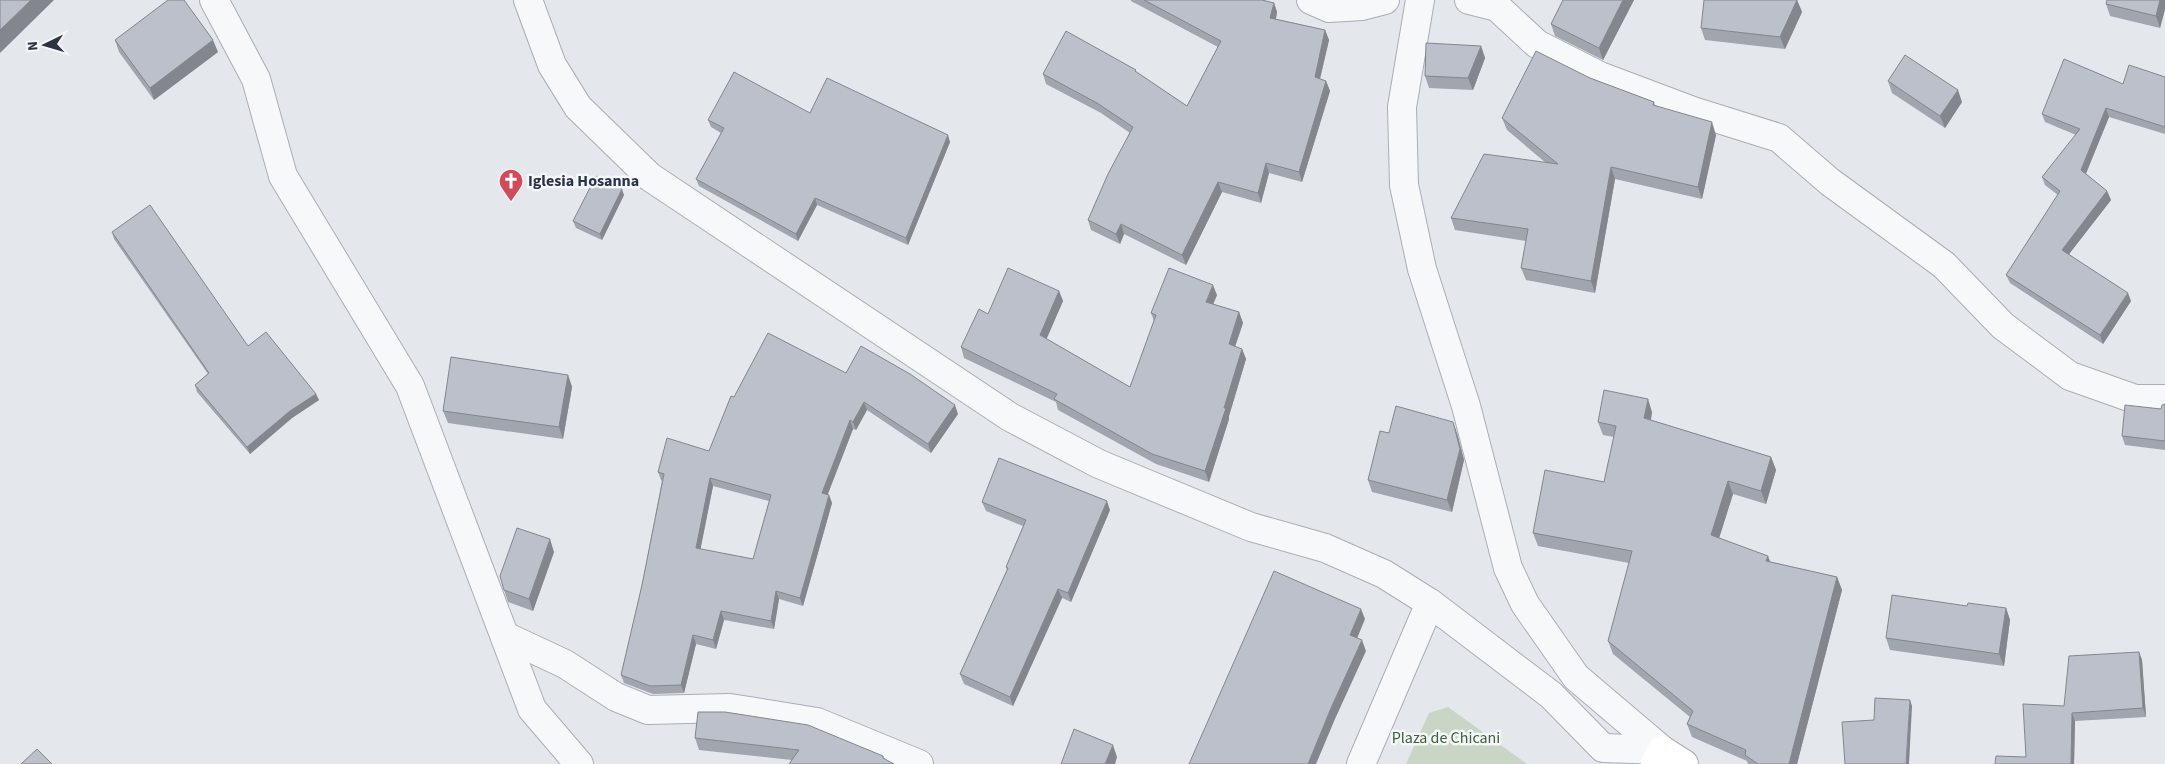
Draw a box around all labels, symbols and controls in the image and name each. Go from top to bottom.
north arrow [20,20,70,70]
text: N [23,41,43,52]
church icon: Iglesia Hosanna [498,168,524,202]
place label: Iglesia Hosanna [528,170,639,192]
park label: Plaza de Chicani [1392,727,1500,749]

